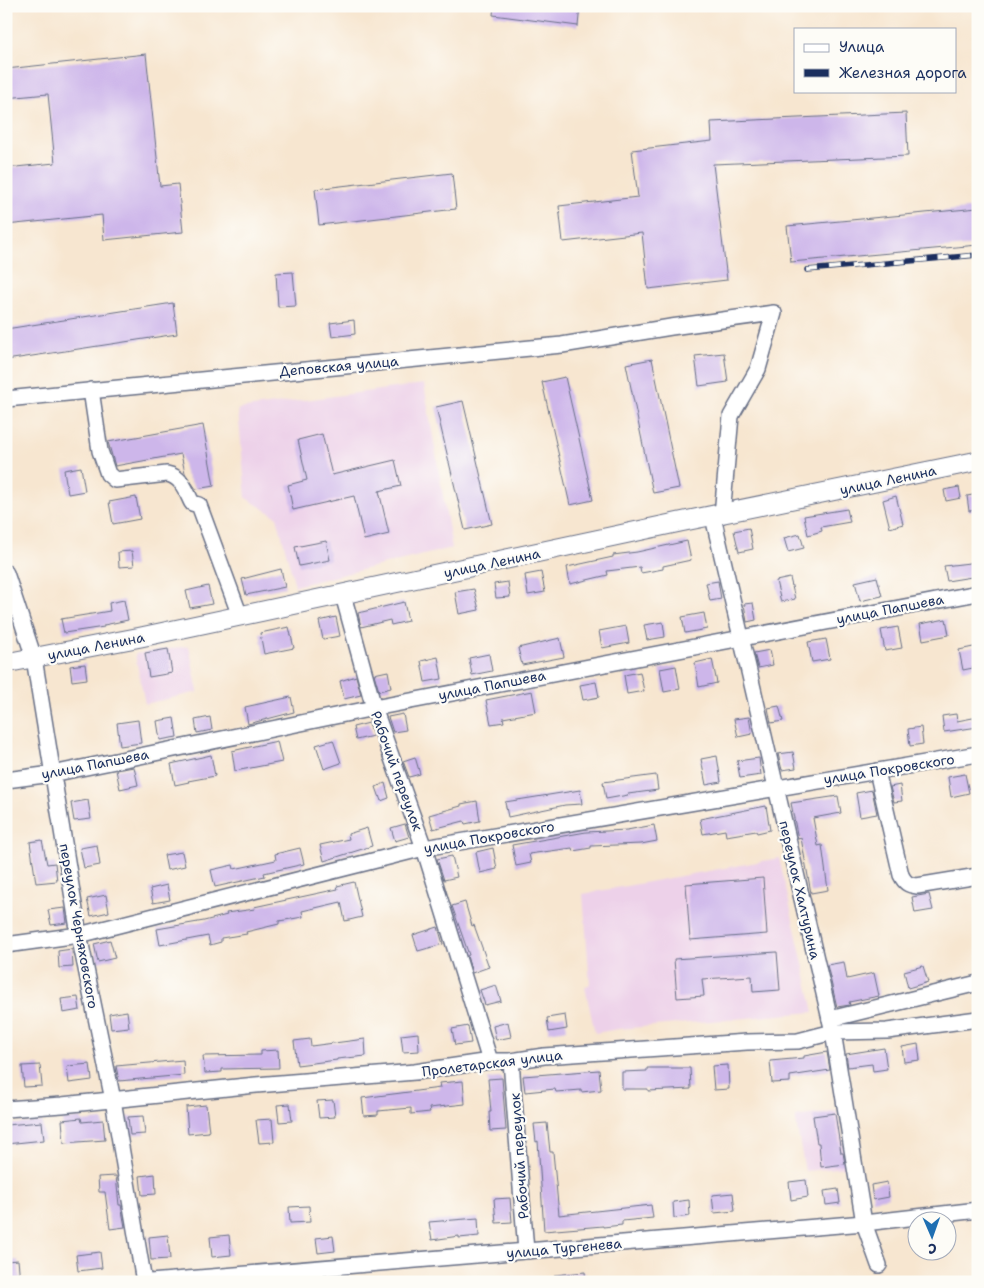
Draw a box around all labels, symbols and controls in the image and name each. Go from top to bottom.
legend [794,28,956,92]
text: Улица [839,37,885,57]
text: Железная дорога [839,63,967,83]
street label: Деповская улица [279,352,400,380]
street label: улица Ленина [838,461,938,499]
street label: улица Ленина [442,544,542,582]
street label: улица Папшева [835,590,946,628]
street label: улица Ленина [46,628,146,664]
street label: улица Папшева [437,666,548,704]
street label: Рабочий переулок [367,709,427,834]
street label: улица Папшева [40,745,151,783]
street label: улица Покровского [822,750,956,788]
street label: улица Покровского [422,817,556,857]
street label: переулок Халтурина [775,819,825,961]
street label: переулок Черняховского [56,842,102,1010]
street label: Пролетарская улица [421,1045,564,1081]
street label: Рабочий переулок [506,1092,532,1220]
north arrow [906,1210,956,1260]
street label: улица Тургенева [506,1234,623,1262]
text: С [928,1240,937,1258]

